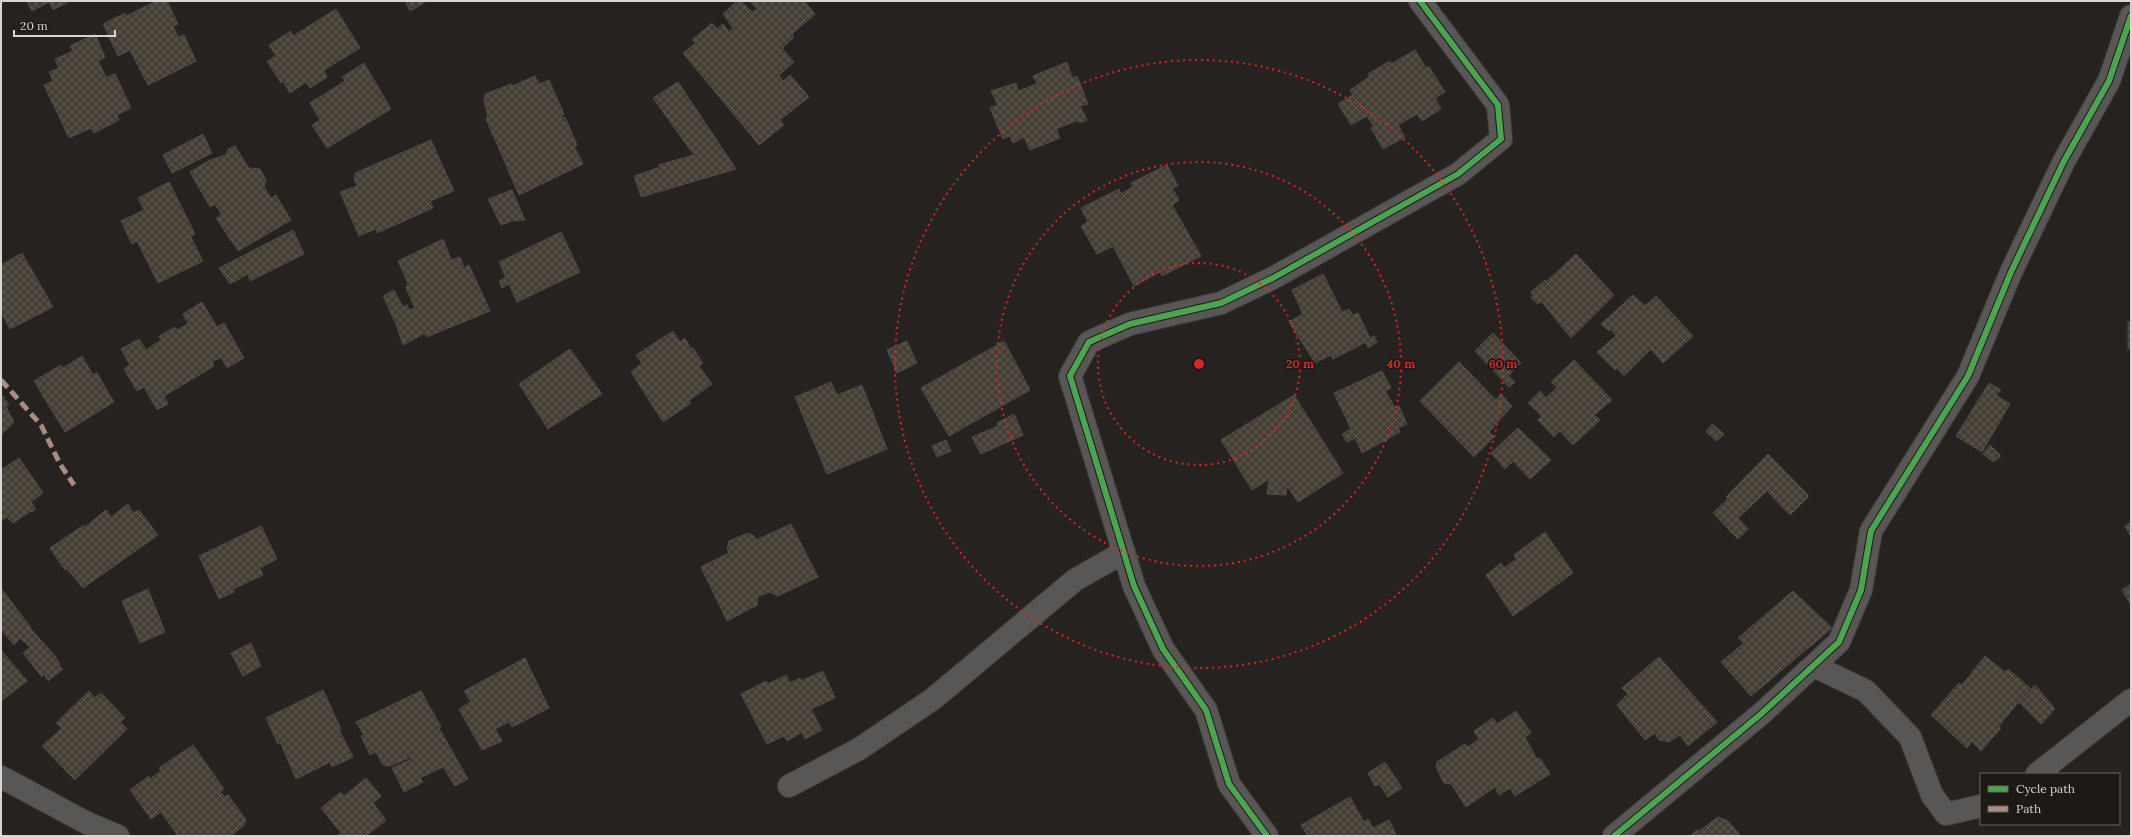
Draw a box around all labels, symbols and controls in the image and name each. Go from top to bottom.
scale bar [14,12,115,38]
text: 20 m [20,18,48,33]
text: 20 m [1286,356,1314,371]
text: 40 m [1387,356,1415,371]
text: 60 m [1489,356,1517,371]
centre of rings [1192,357,1206,371]
legend [1980,773,2120,825]
text: Cycle path [2016,781,2075,796]
text: Path [2016,801,2041,816]

